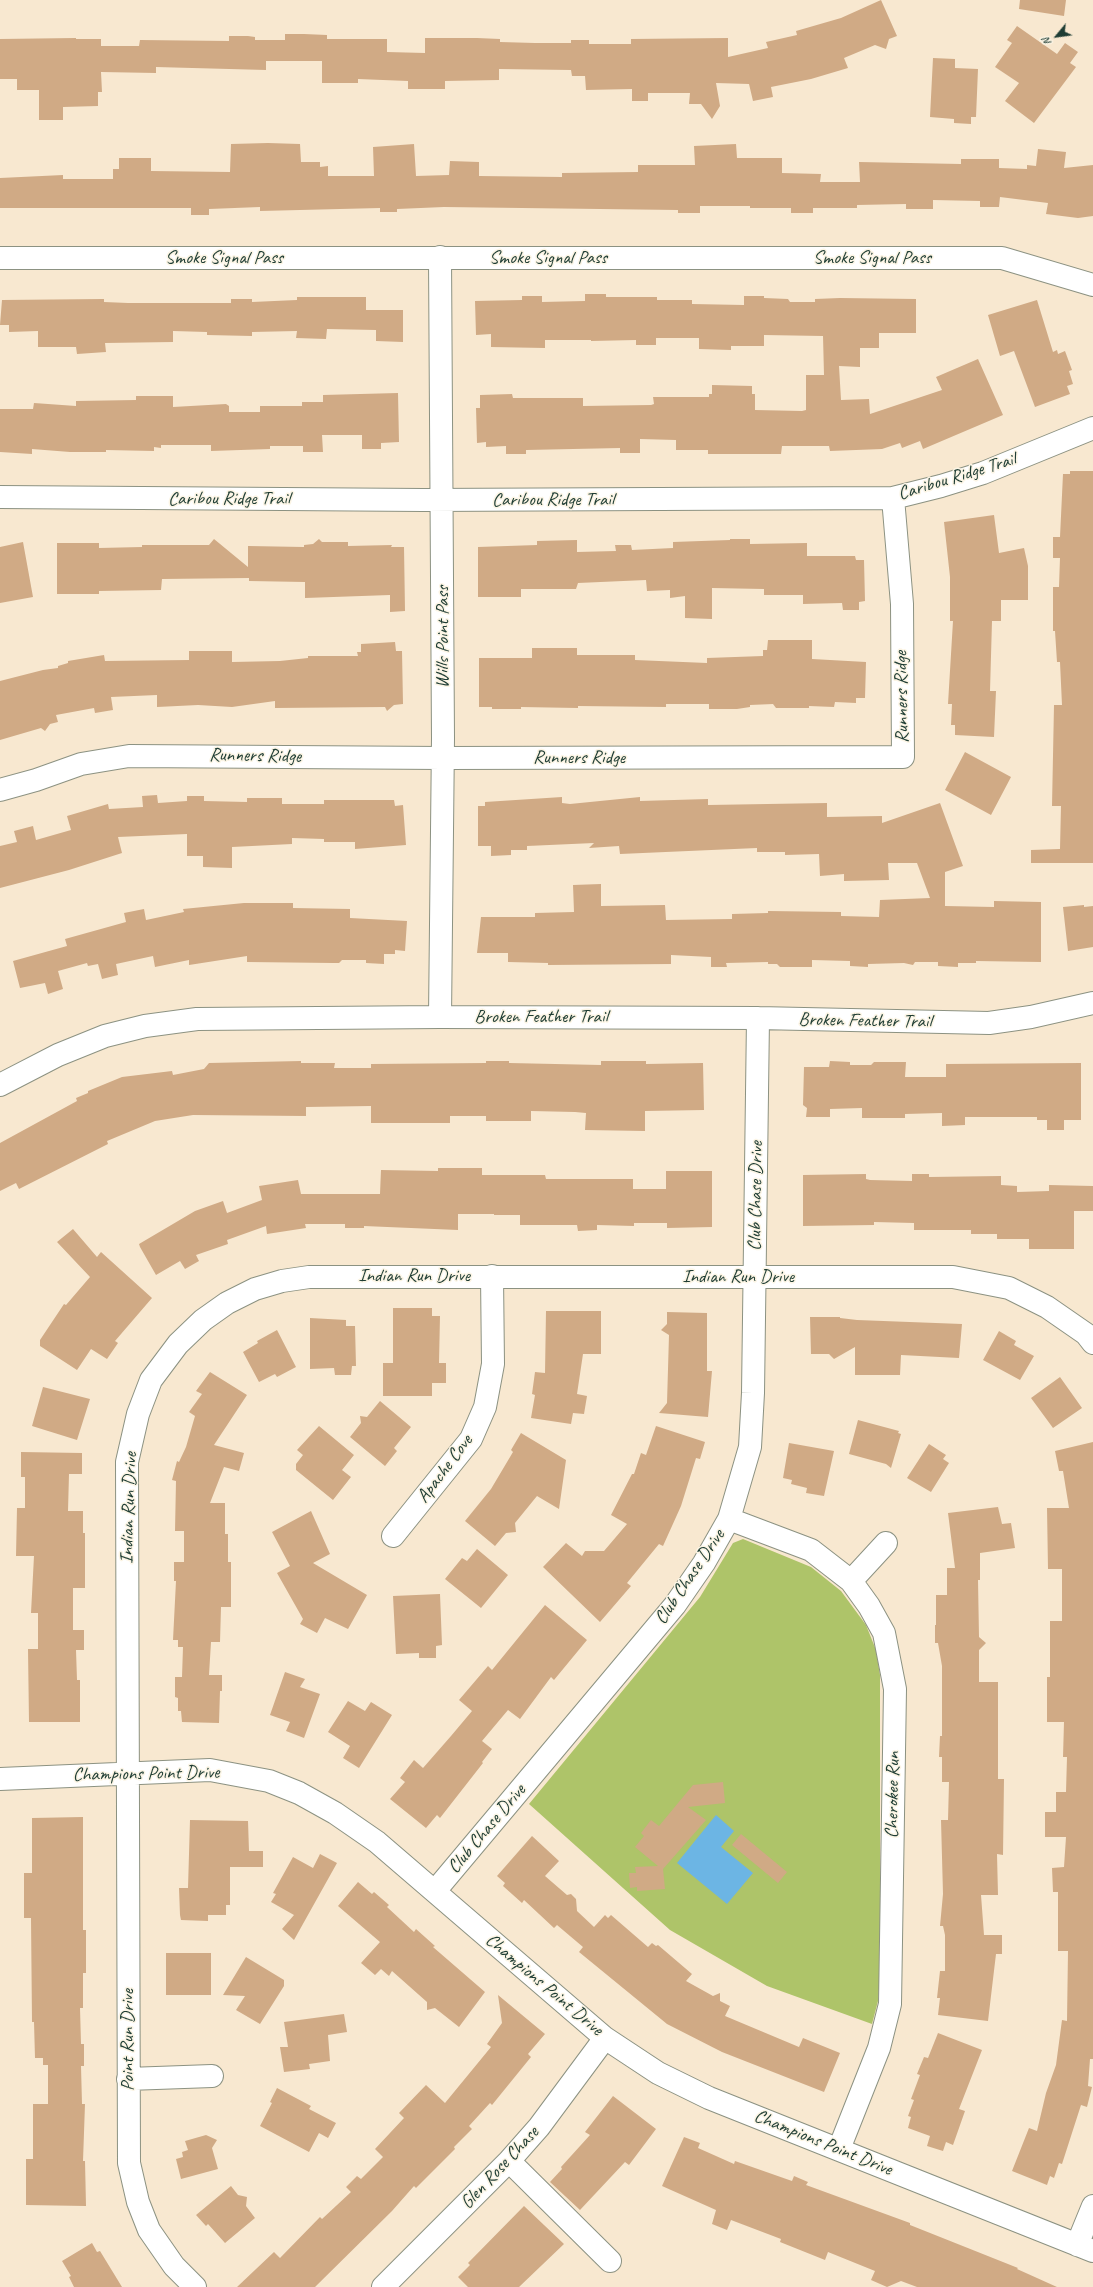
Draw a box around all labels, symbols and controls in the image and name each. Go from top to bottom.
north arrow [1037,16,1077,56]
text: N [1039,35,1054,48]
street label: Smoke Signal Pass [165,247,283,269]
street label: Smoke Signal Pass [489,247,607,269]
street label: Smoke Signal Pass [813,247,931,269]
street label: Caribou Ridge Trail [895,448,1019,506]
street label: Caribou Ridge Trail [168,488,290,510]
street label: Caribou Ridge Trail [492,489,614,511]
street label: Wills Point Pass [432,586,454,688]
street label: Runners Ridge [890,651,914,743]
street label: Runners Ridge [209,744,301,768]
street label: Runners Ridge [533,747,625,769]
street label: Broken Feather Trail [474,1006,608,1028]
street label: Broken Feather Trail [798,1008,932,1034]
street label: Club Chase Drive [744,1141,768,1251]
street label: Indian Run Drive [358,1265,470,1287]
street label: Indian Run Drive [682,1266,794,1288]
street label: Apache Cove [412,1430,478,1508]
street label: Indian Run Drive [116,1452,142,1564]
street label: Club Chase Drive [650,1525,730,1629]
street label: Cherokee Run [881,1752,905,1838]
street label: Champions Point Drive [72,1761,220,1787]
street label: Club Chase Drive [443,1780,531,1878]
street label: Champions Point Drive [480,1929,608,2041]
street label: Point Run Drive [117,1989,139,2091]
street label: Champions Point Drive [751,2105,895,2181]
street label: Glen Rose Chase [456,2122,544,2214]

